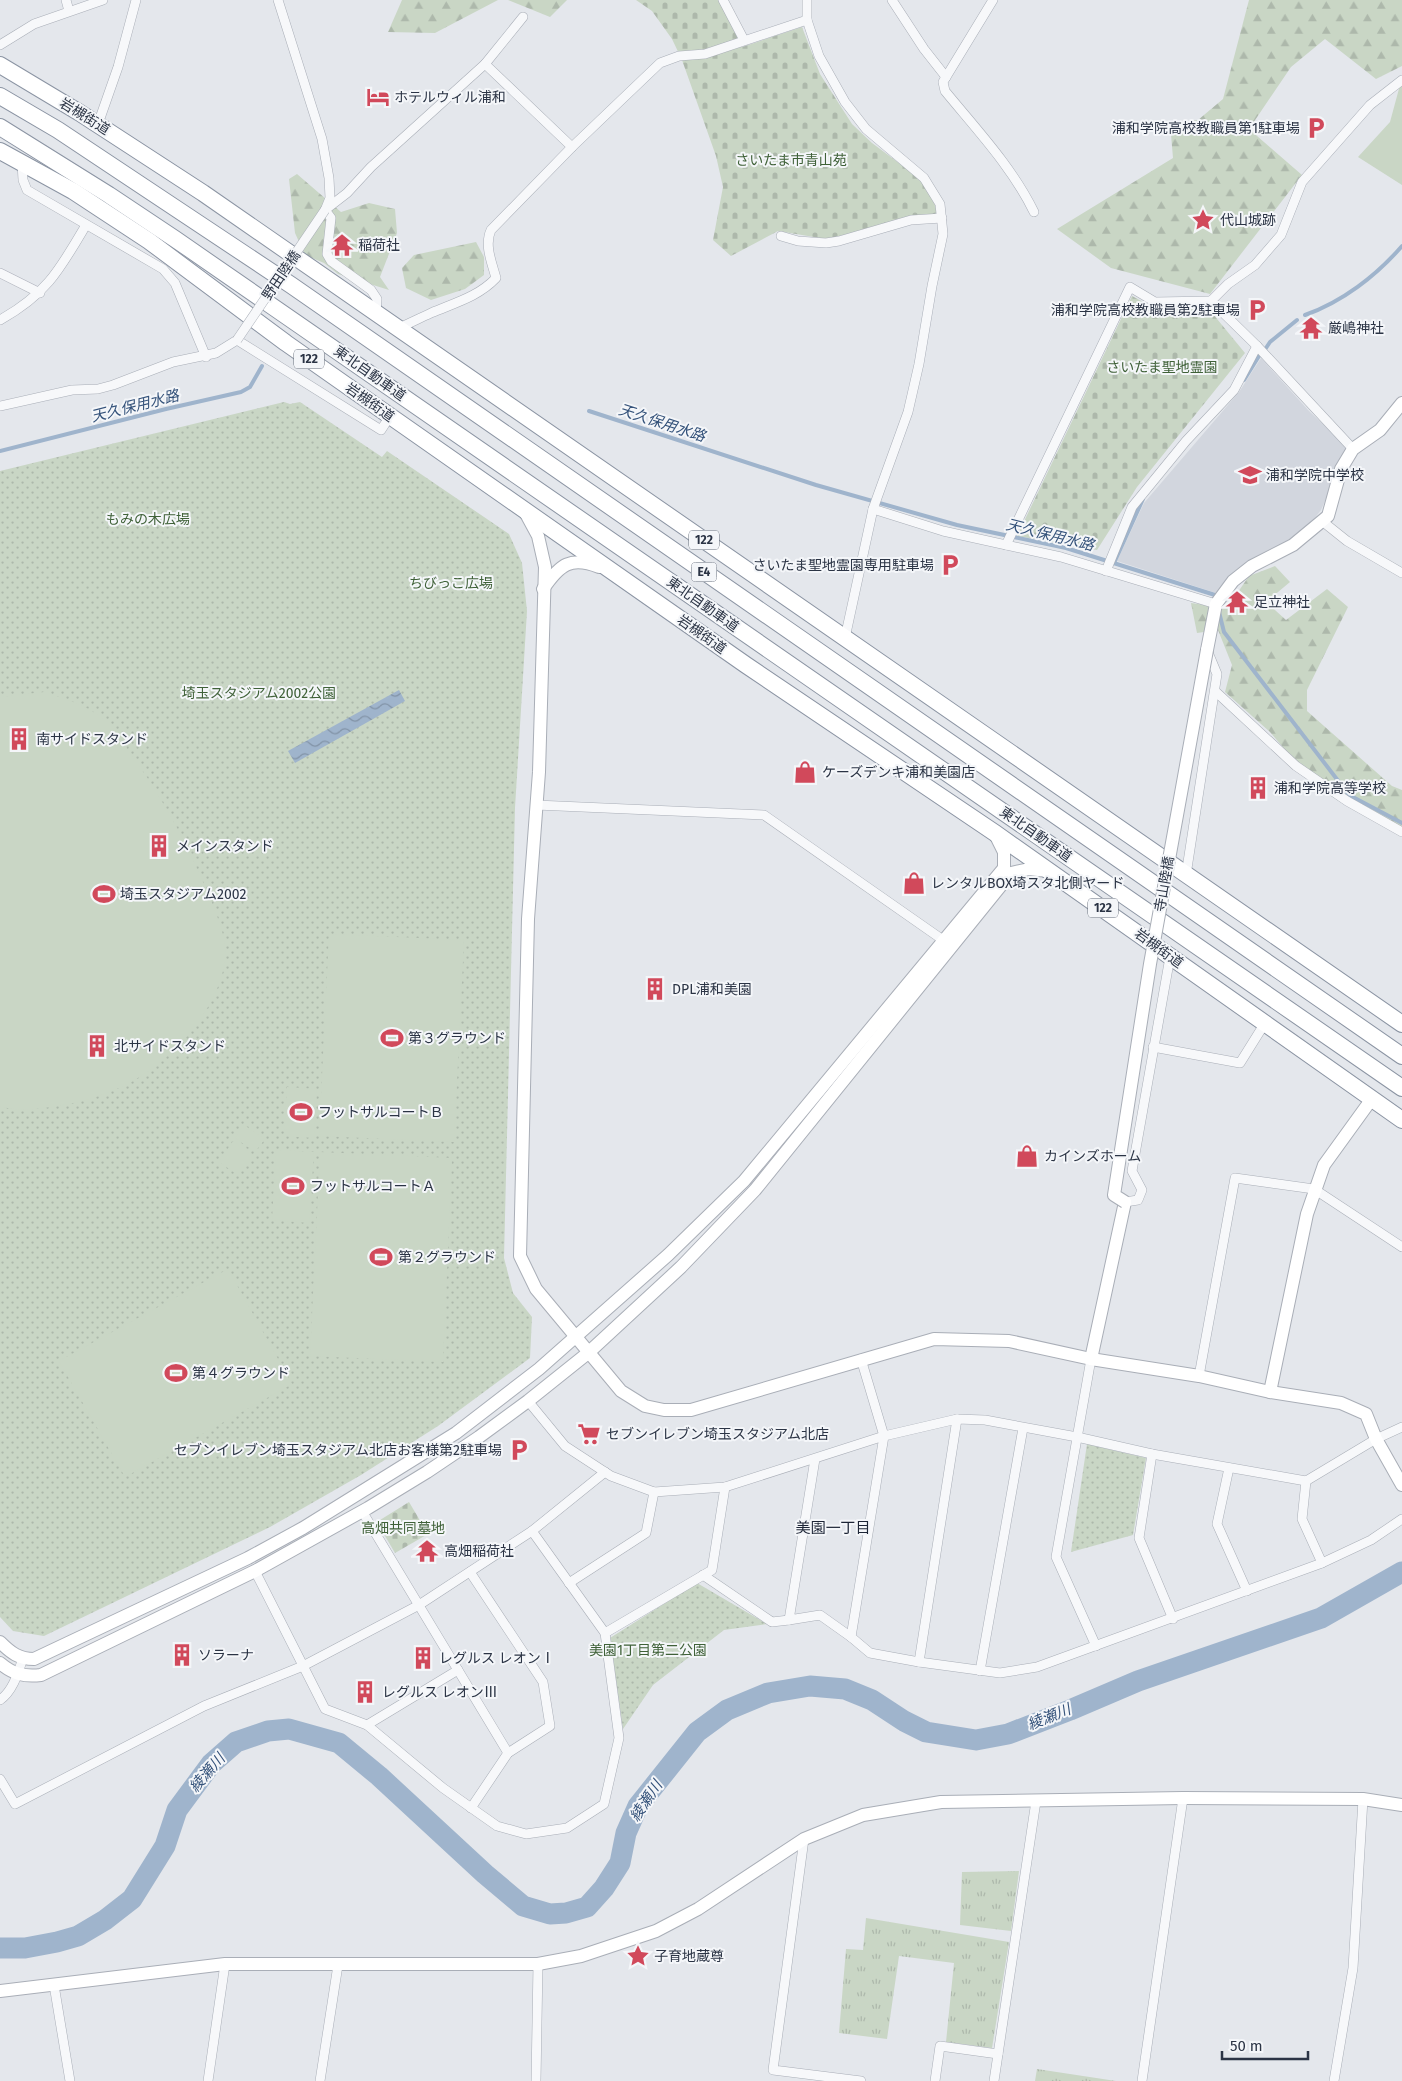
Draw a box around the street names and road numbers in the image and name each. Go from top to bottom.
street label: 岩槻街道 [56,94,113,138]
street label: 野田陸橋 [259,247,304,303]
street label: 東北自動車道 [330,342,409,404]
road number: 122 [294,349,324,368]
street label: 岩槻街道 [342,379,398,425]
road number: 122 [689,530,719,550]
road number: E4 [692,562,716,582]
street label: 東北自動車道 [663,573,742,635]
street label: 岩槻街道 [674,611,730,657]
street label: 東北自動車道 [996,803,1075,865]
street label: 寺山陸橋 [1151,855,1178,913]
road number: 122 [1088,898,1118,918]
street label: 岩槻街道 [1131,925,1186,972]

